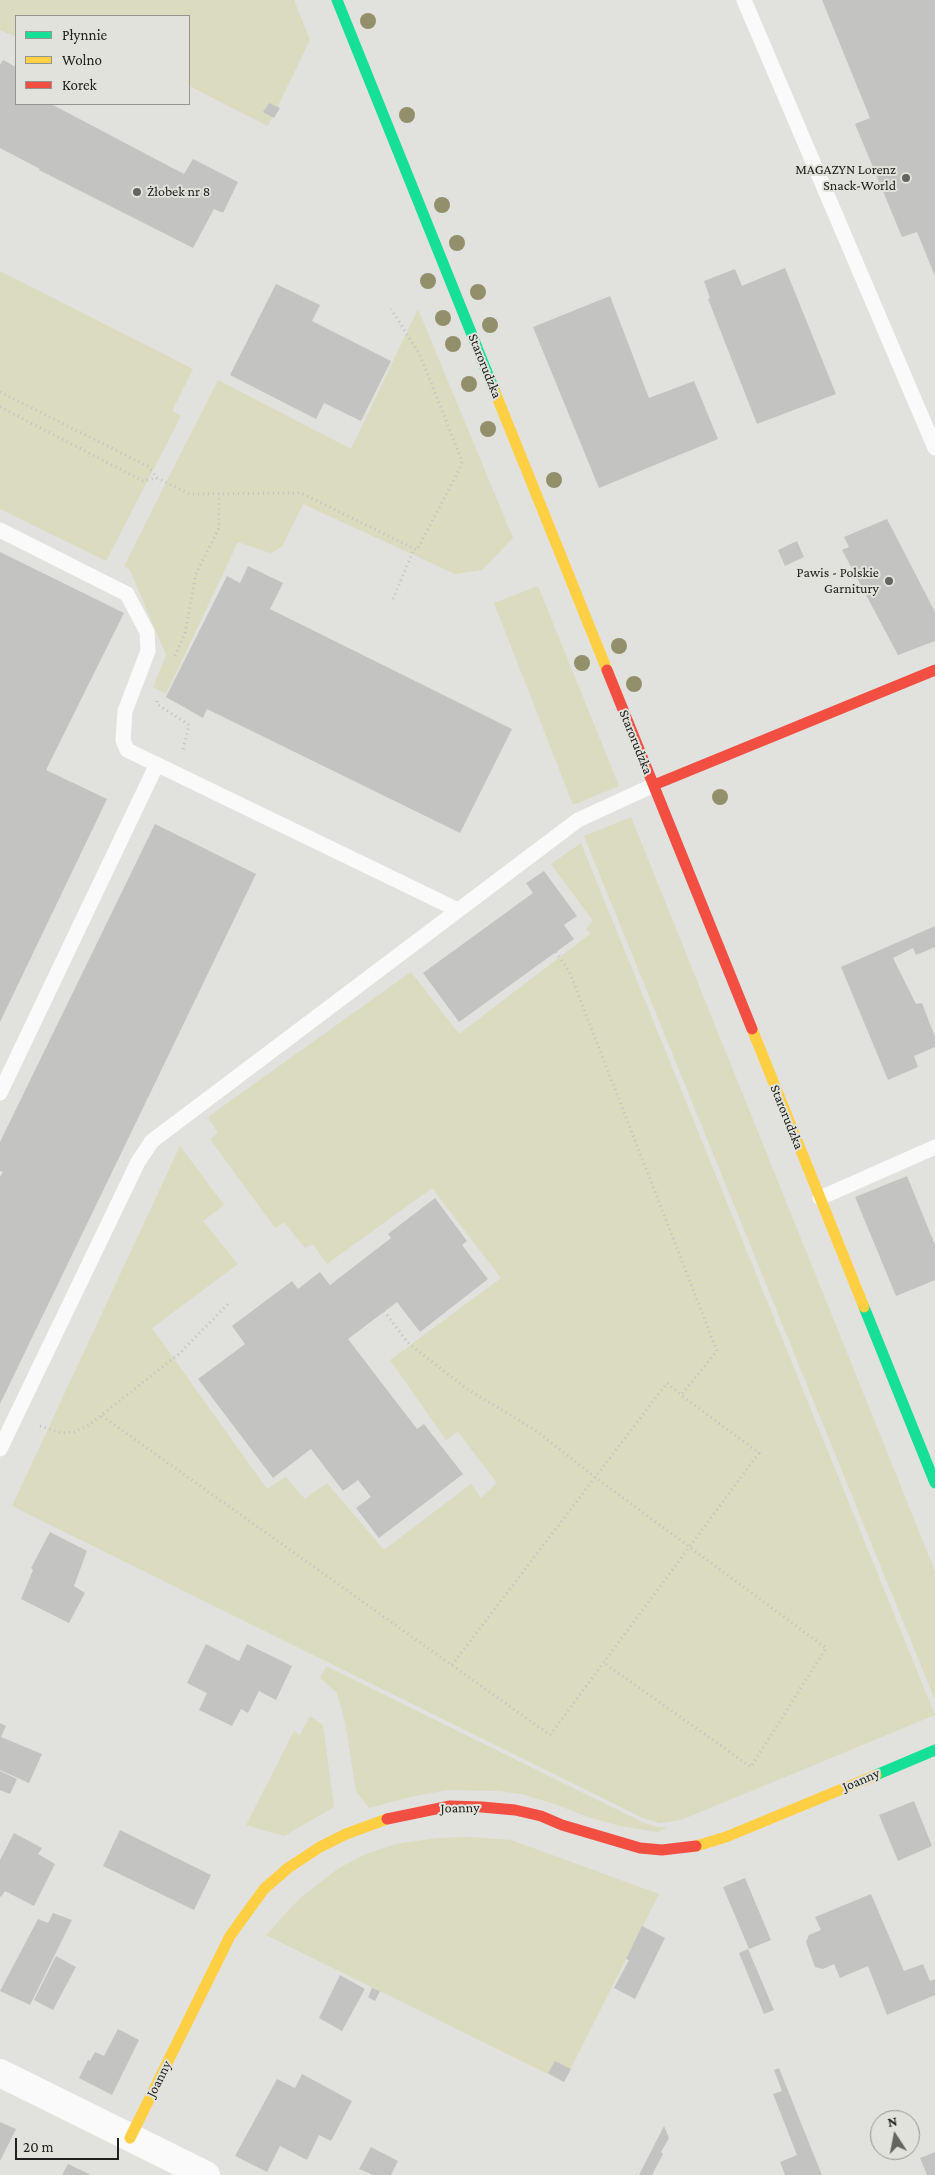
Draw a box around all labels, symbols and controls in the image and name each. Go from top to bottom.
legend [15,15,190,105]
text: Płynnie [62,27,107,43]
text: Wolno [62,52,102,68]
text: Korek [62,77,97,93]
place label: MAGAZYN Lorenz Snack-World [795,162,896,194]
marker: MAGAZYN Lorenz Snack-World [900,172,912,184]
place label: Żłobek nr 8 [147,184,210,200]
marker: Żłobek nr 8 [131,186,143,198]
street label: Starorudzka [464,331,506,401]
place label: Pawis - Polskie Garnitury [797,565,879,598]
marker: Pawis - Polskie Garnitury [883,575,895,587]
street label: Starorudzka [615,707,657,777]
street label: Starorudzka [766,1082,808,1152]
street label: Joanny [840,1765,882,1795]
street label: Joanny [440,1799,480,1817]
street label: Joanny [143,2058,175,2100]
north arrow [870,2110,920,2160]
text: N [886,2112,899,2130]
scale bar [18,2128,121,2160]
text: 20 m [23,2139,54,2155]

